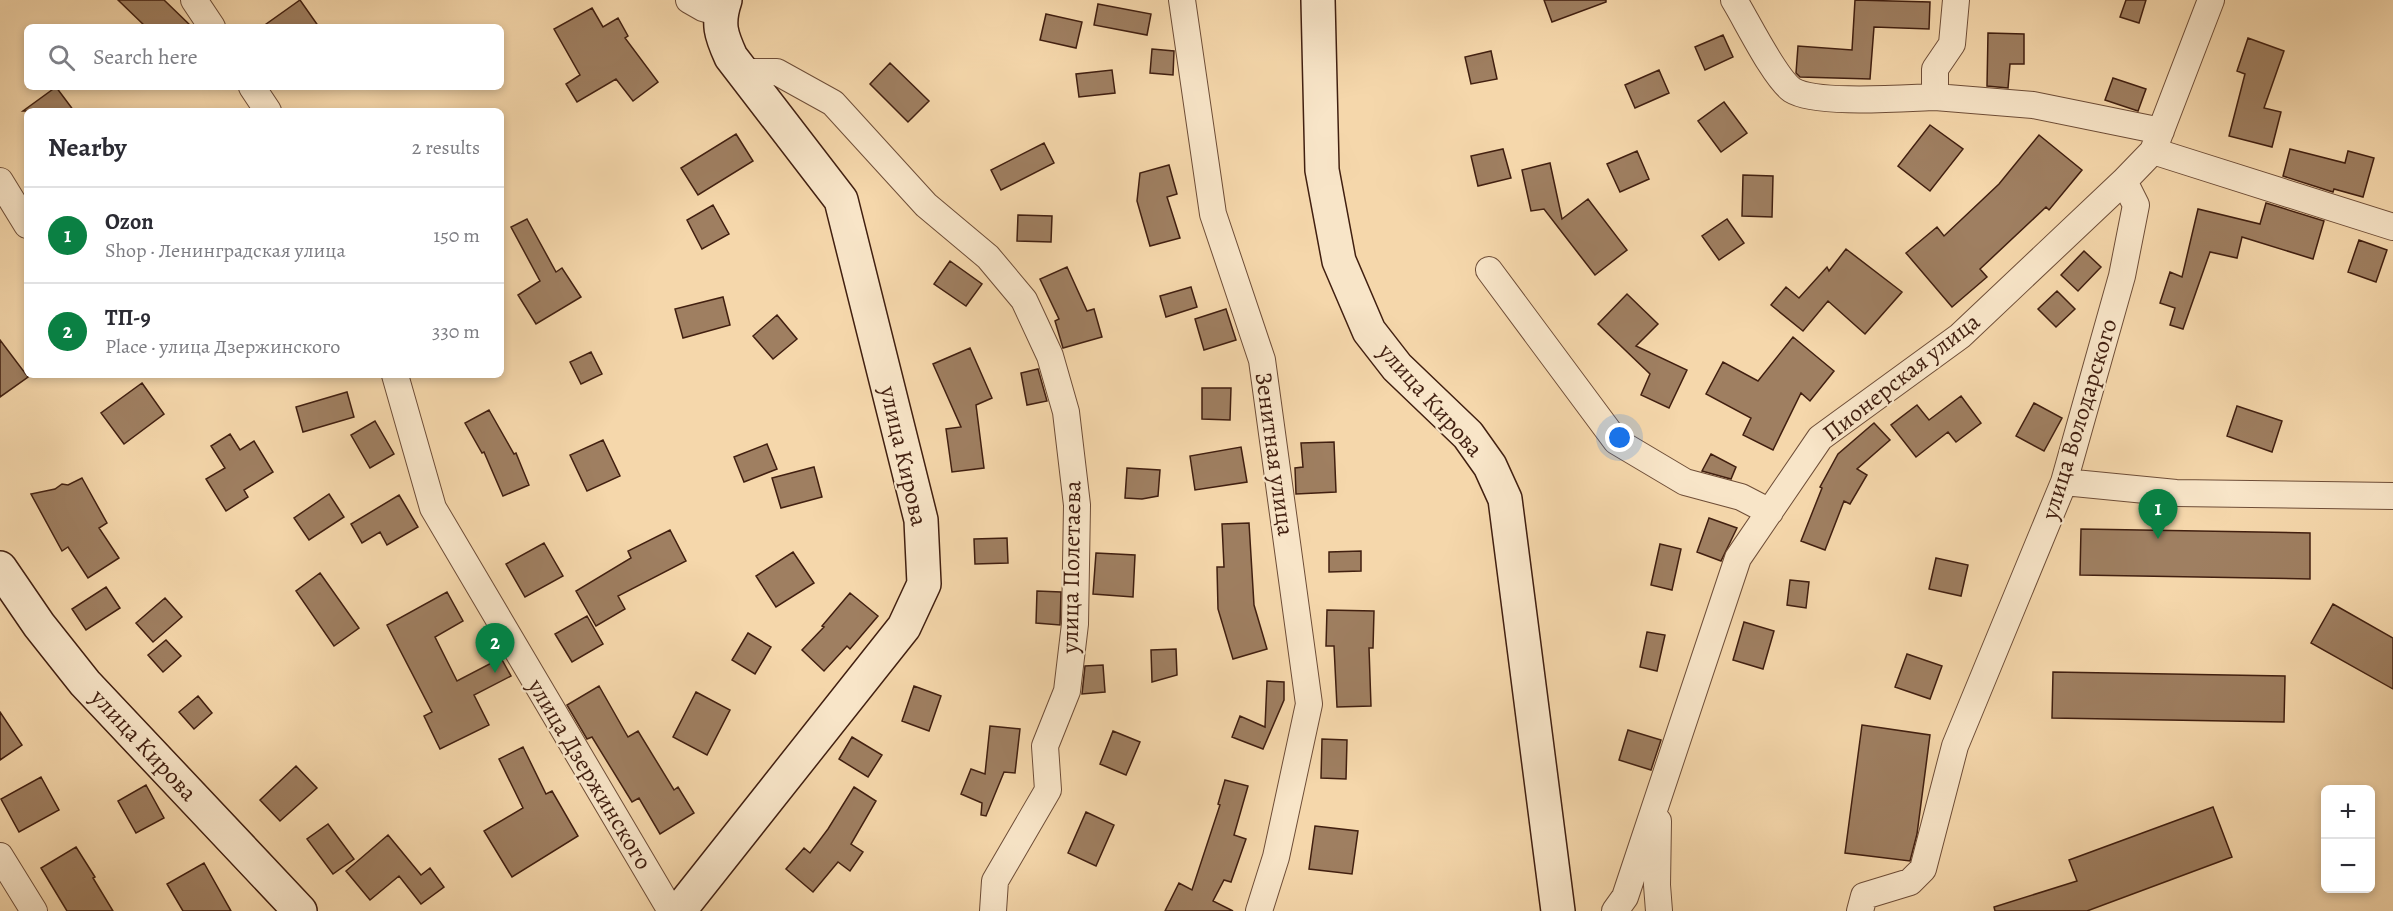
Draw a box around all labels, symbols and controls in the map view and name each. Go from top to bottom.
search box [24,24,504,90]
icon: search [45,41,78,74]
text: Search here [93,42,198,72]
text: Nearby [48,130,127,165]
text: 2 results [412,134,480,161]
text: Ozon [105,207,154,237]
text: 1 [64,222,71,249]
text: 150 m [433,222,480,249]
text: Shop · Ленинградская улица [105,237,346,264]
text: ТП-9 [105,303,151,333]
street label: Пионерская улица [1816,305,1986,449]
street label: улица Володарского [2033,315,2125,524]
text: 2 [63,318,72,345]
text: 330 m [432,318,480,345]
text: Place · улица Дзержинского [105,333,340,360]
street label: улица Кирова [1371,336,1491,464]
street label: Зенитная улица [1248,370,1302,538]
street label: улица Кирова [872,382,936,529]
your location [1605,423,1634,452]
street label: улица Полетаева [1053,480,1089,655]
pin: 1 [2138,490,2178,539]
pin: 2 [476,624,514,673]
street label: улица Дзержинского [520,672,660,875]
street label: улица Кирова [83,681,204,808]
map controls [2321,785,2375,893]
button: + [2321,785,2375,839]
button: − [2321,839,2375,893]

